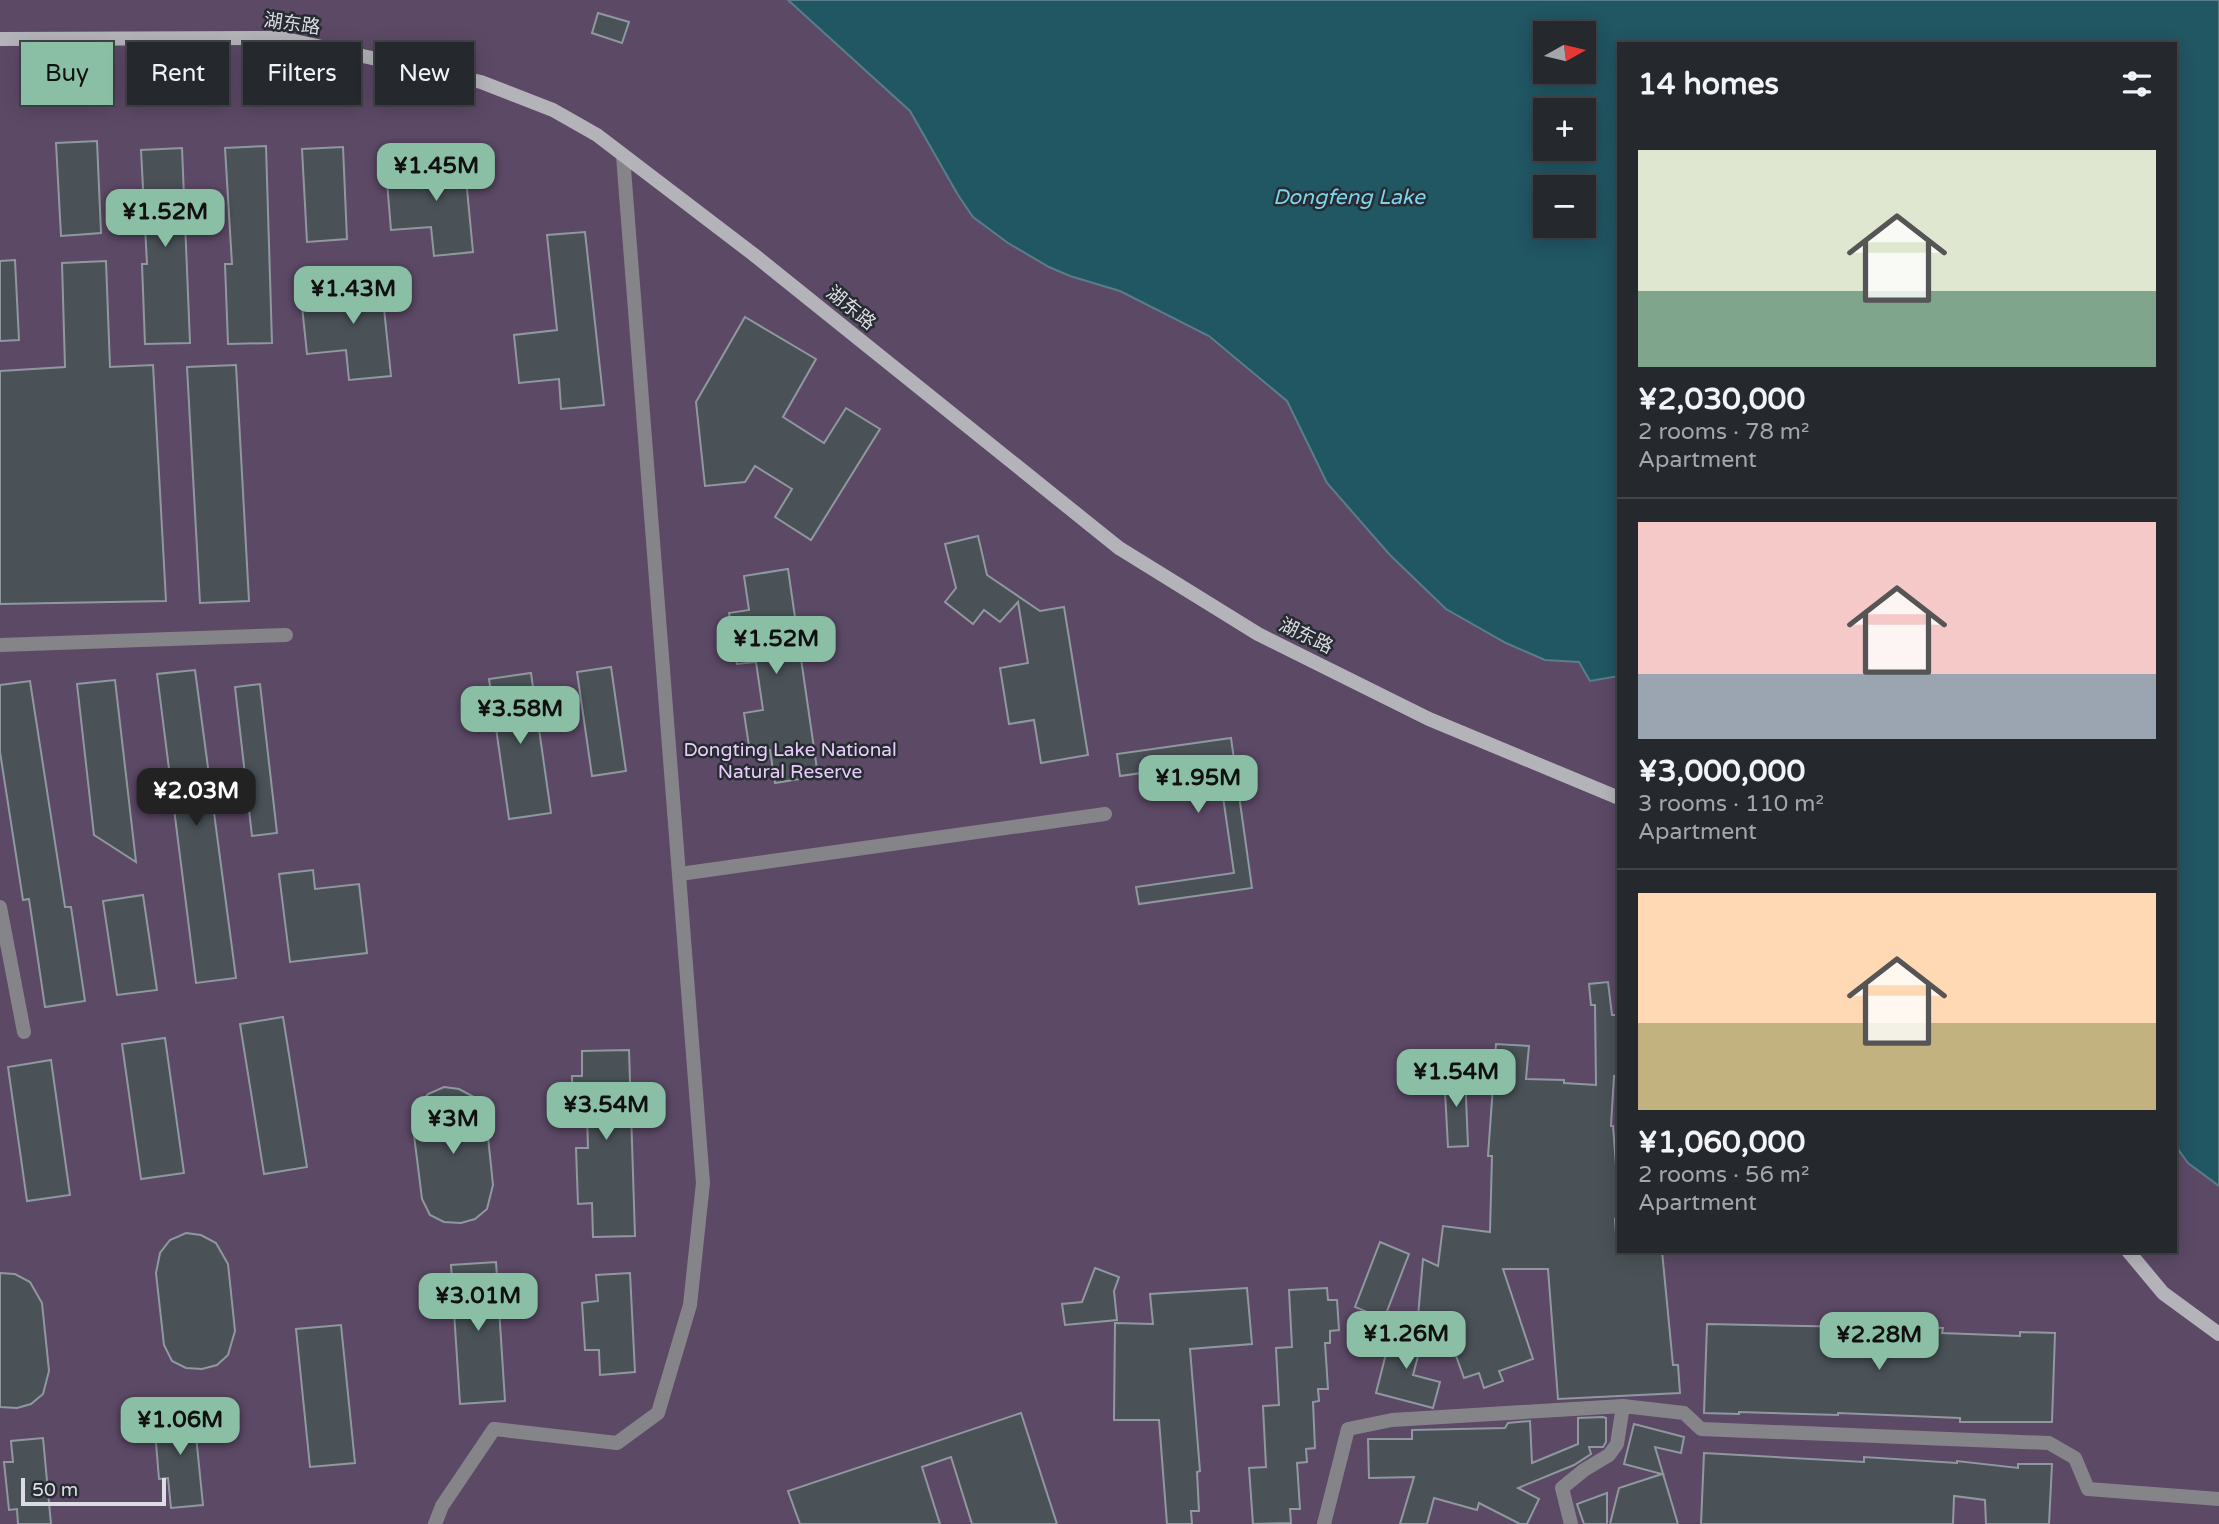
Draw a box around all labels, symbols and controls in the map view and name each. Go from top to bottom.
street label: 湖东路 [262,9,322,39]
north arrow [1533,21,1596,84]
map controls [1533,21,1596,238]
chip: Buy [21,42,113,105]
chip: Rent [127,42,229,105]
chip: Filters [243,42,361,105]
chip: New [375,42,474,105]
icon: filters [2118,65,2156,103]
text: 14 homes [1638,66,1779,103]
button: + [1533,98,1596,161]
pin: ¥1.45M [379,144,493,203]
text: ¥1.45M [393,152,479,180]
button: − [1533,175,1596,238]
water label: Dongfeng Lake [1273,185,1426,210]
pin: ¥1.52M [108,190,222,249]
icon: home [1834,195,1960,321]
text: ¥1.52M [122,198,208,226]
pin: ¥1.43M [296,266,410,326]
text: ¥1.43M [310,275,396,303]
street label: 湖东路 [822,282,880,334]
text: ¥2,030,000 [1638,381,1805,418]
text: 2 rooms · 78 m² [1638,418,1809,446]
text: Apartment [1638,446,1757,474]
icon: home [1834,567,1960,693]
street label: 湖东路 [1276,614,1336,658]
pin: ¥1.52M [719,616,833,676]
text: ¥1.52M [733,625,819,653]
pin: ¥3.58M [463,686,577,746]
text: ¥3.58M [477,695,563,723]
park label: Dongting Lake National Natural Reserve [683,739,897,783]
text: ¥3,000,000 [1638,753,1805,790]
pin: ¥1.95M [1141,756,1255,815]
text: ¥1.95M [1155,764,1241,792]
pin: ¥2.03M [139,768,253,828]
text: ¥2.03M [153,777,239,805]
text: 3 rooms · 110 m² [1638,790,1824,818]
text: Apartment [1638,818,1757,846]
icon: home [1834,938,1960,1064]
pin: ¥1.54M [1399,1050,1513,1109]
text: ¥1.54M [1413,1058,1499,1086]
pin: ¥3.54M [549,1082,663,1142]
text: ¥3.54M [563,1091,649,1119]
pin: ¥3M [419,1096,487,1156]
text: ¥3M [427,1105,479,1133]
text: ¥1,060,000 [1638,1124,1805,1161]
text: 2 rooms · 56 m² [1638,1161,1809,1189]
text: Apartment [1638,1189,1757,1217]
pin: ¥3.01M [421,1274,535,1333]
text: ¥3.01M [435,1282,521,1310]
pin: ¥1.26M [1349,1312,1463,1371]
pin: ¥2.28M [1822,1312,1936,1372]
text: ¥1.26M [1363,1320,1449,1348]
text: ¥2.28M [1836,1321,1922,1349]
pin: ¥1.06M [123,1398,237,1457]
text: ¥1.06M [137,1406,223,1434]
scale bar [21,1475,166,1507]
text: 50 m [32,1479,78,1501]

